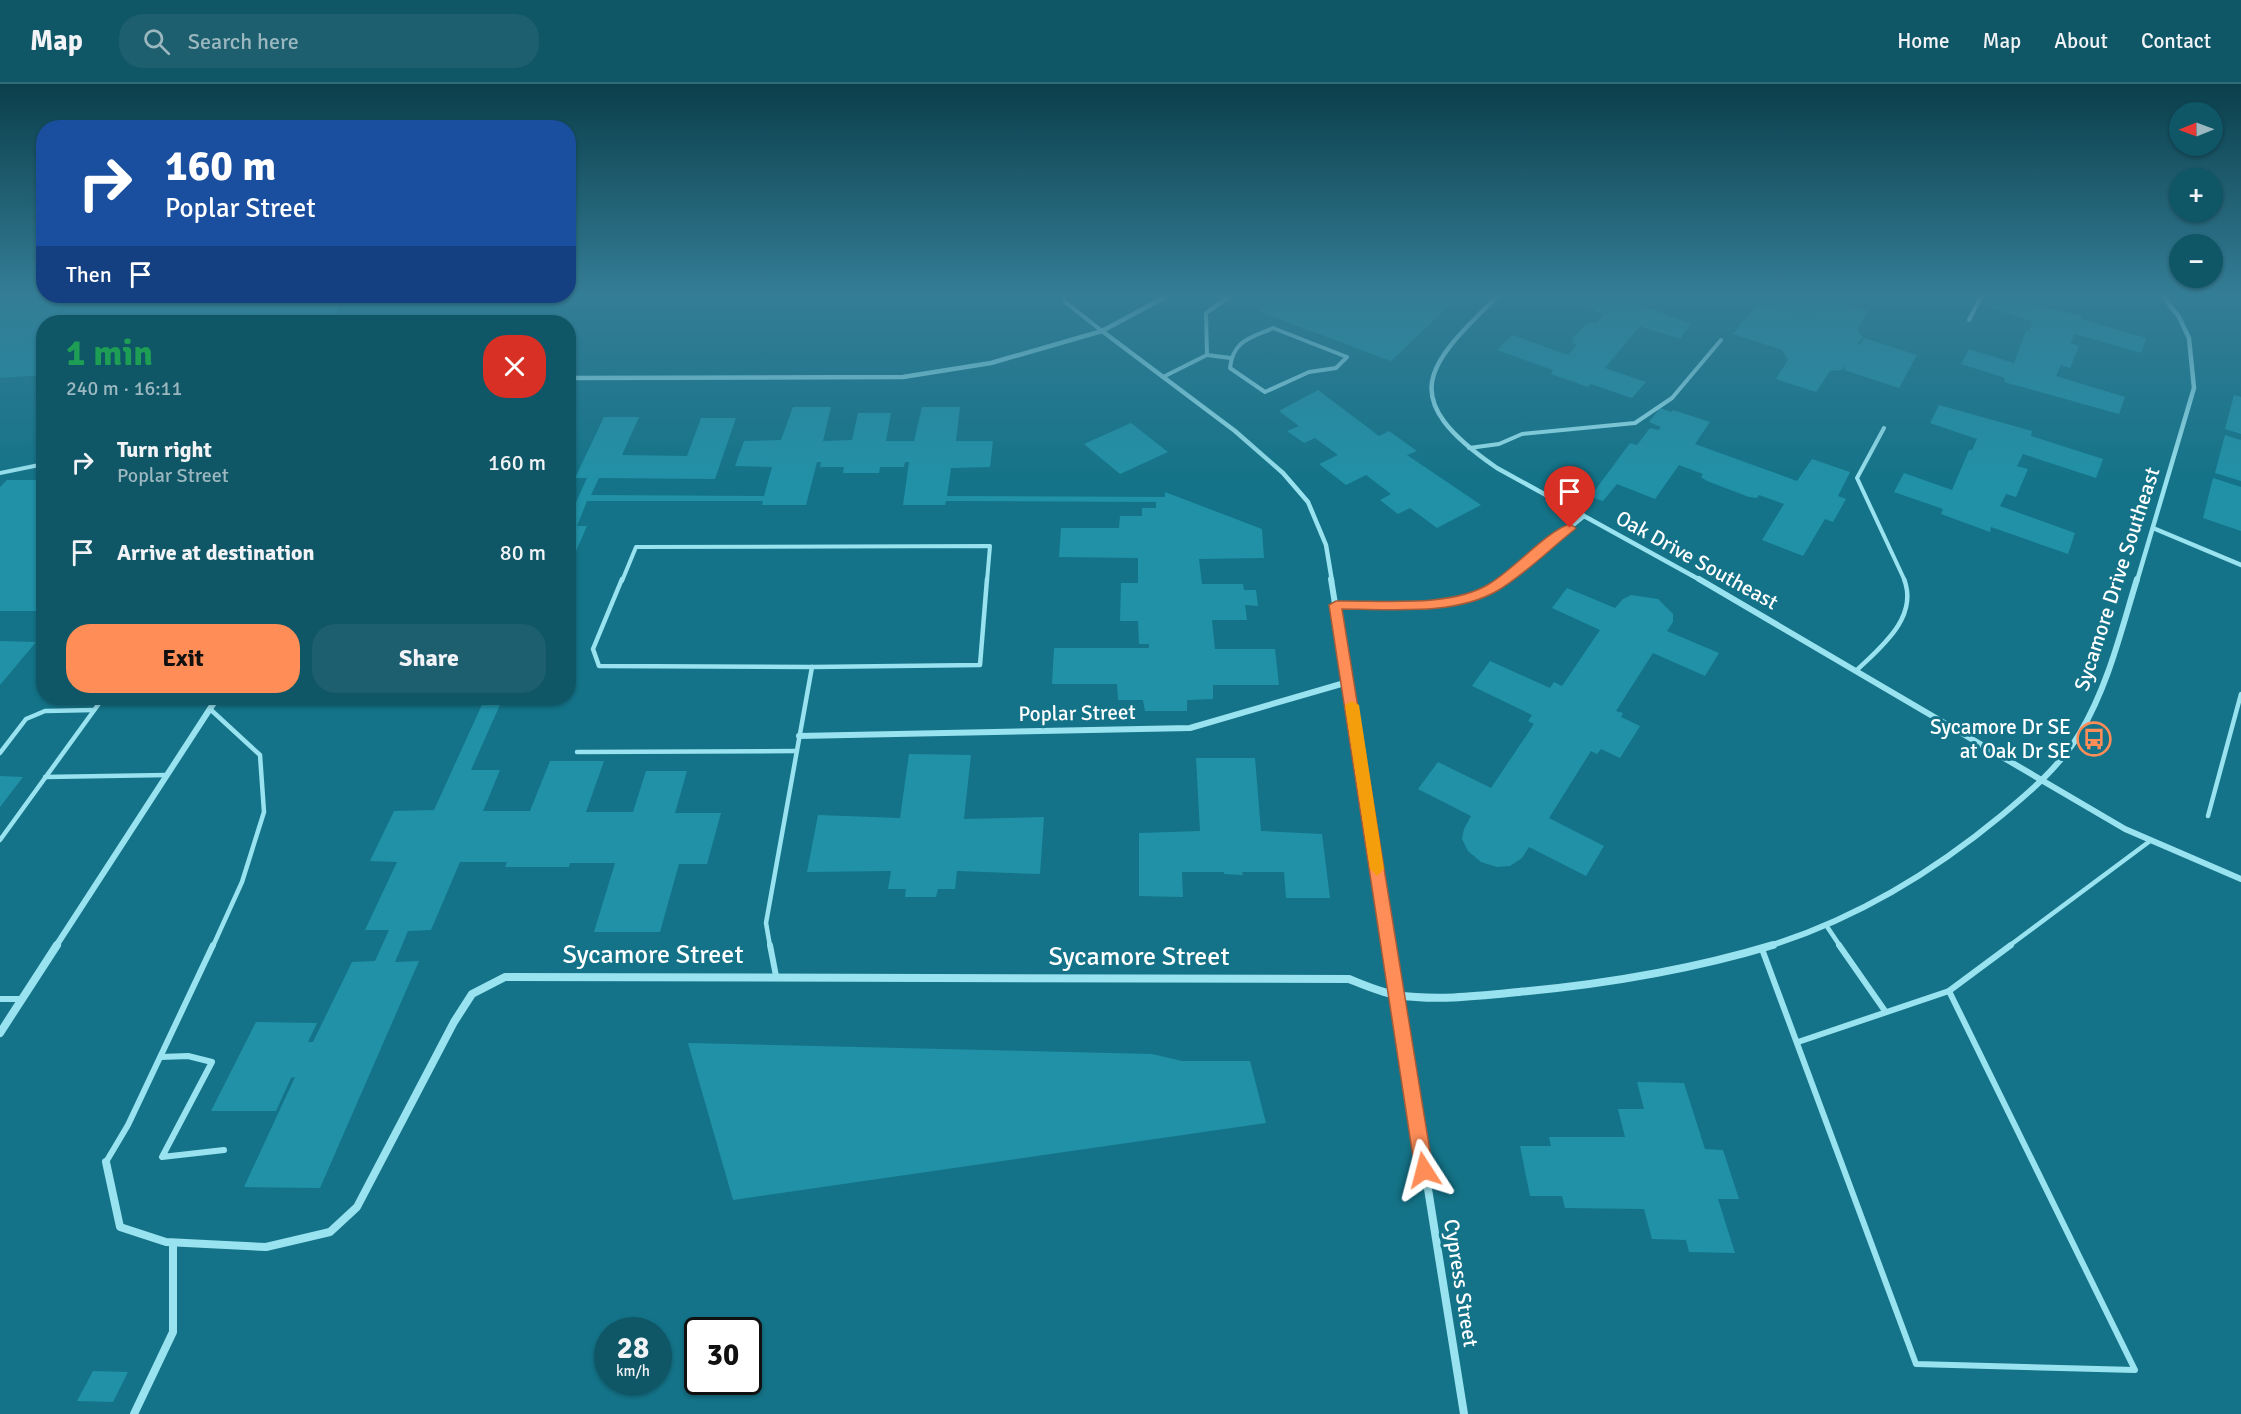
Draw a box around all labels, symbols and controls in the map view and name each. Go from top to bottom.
search box [119,14,539,68]
text: Map [30,24,83,58]
icon: search [140,25,173,58]
text: Search here [188,28,299,55]
text: Home [1897,28,1950,54]
text: Map [1983,28,2021,54]
text: About [2054,28,2108,54]
text: Contact [2141,28,2211,54]
north arrow [2169,102,2223,156]
map controls [2169,102,2223,288]
text: 160 m [165,141,276,192]
icon: right [66,144,144,222]
button: + [2169,168,2223,222]
text: Poplar Street [165,192,316,225]
button: − [2169,234,2223,288]
icon: arrive [124,258,157,291]
text: Then [66,261,112,288]
text: 1 min [66,331,153,376]
button: close [483,335,546,398]
text: 240 m · 16:11 [66,376,182,401]
text: Turn right [117,436,212,463]
icon: right [66,446,99,479]
text: 160 m [488,449,546,476]
text: Poplar Street [117,463,229,488]
street label: Sycamore Drive Southeast [2069,464,2165,694]
pin [1544,466,1595,528]
icon: arrive [1553,475,1586,508]
street label: Oak Drive Southeast [1611,505,1783,615]
icon: arrive [66,536,99,569]
text: Arrive at destination [117,539,314,566]
text: 80 m [500,539,546,566]
button: Exit [66,624,300,693]
button: Share [312,624,546,693]
street label: Poplar Street [1018,699,1136,727]
place label: Sycamore Dr SE at Oak Dr SE [1930,714,2071,764]
bus stop icon: Sycamore Dr SE at Oak Dr SE [2076,721,2112,757]
street label: Sycamore Street [563,939,743,971]
street label: Sycamore Street [1049,941,1229,973]
position arrow [1392,1138,1456,1202]
street label: Cypress Street [1438,1217,1484,1349]
speed limit sign: 30 [684,1317,762,1395]
text: 28 [617,1330,649,1367]
text: km/h [616,1362,650,1380]

